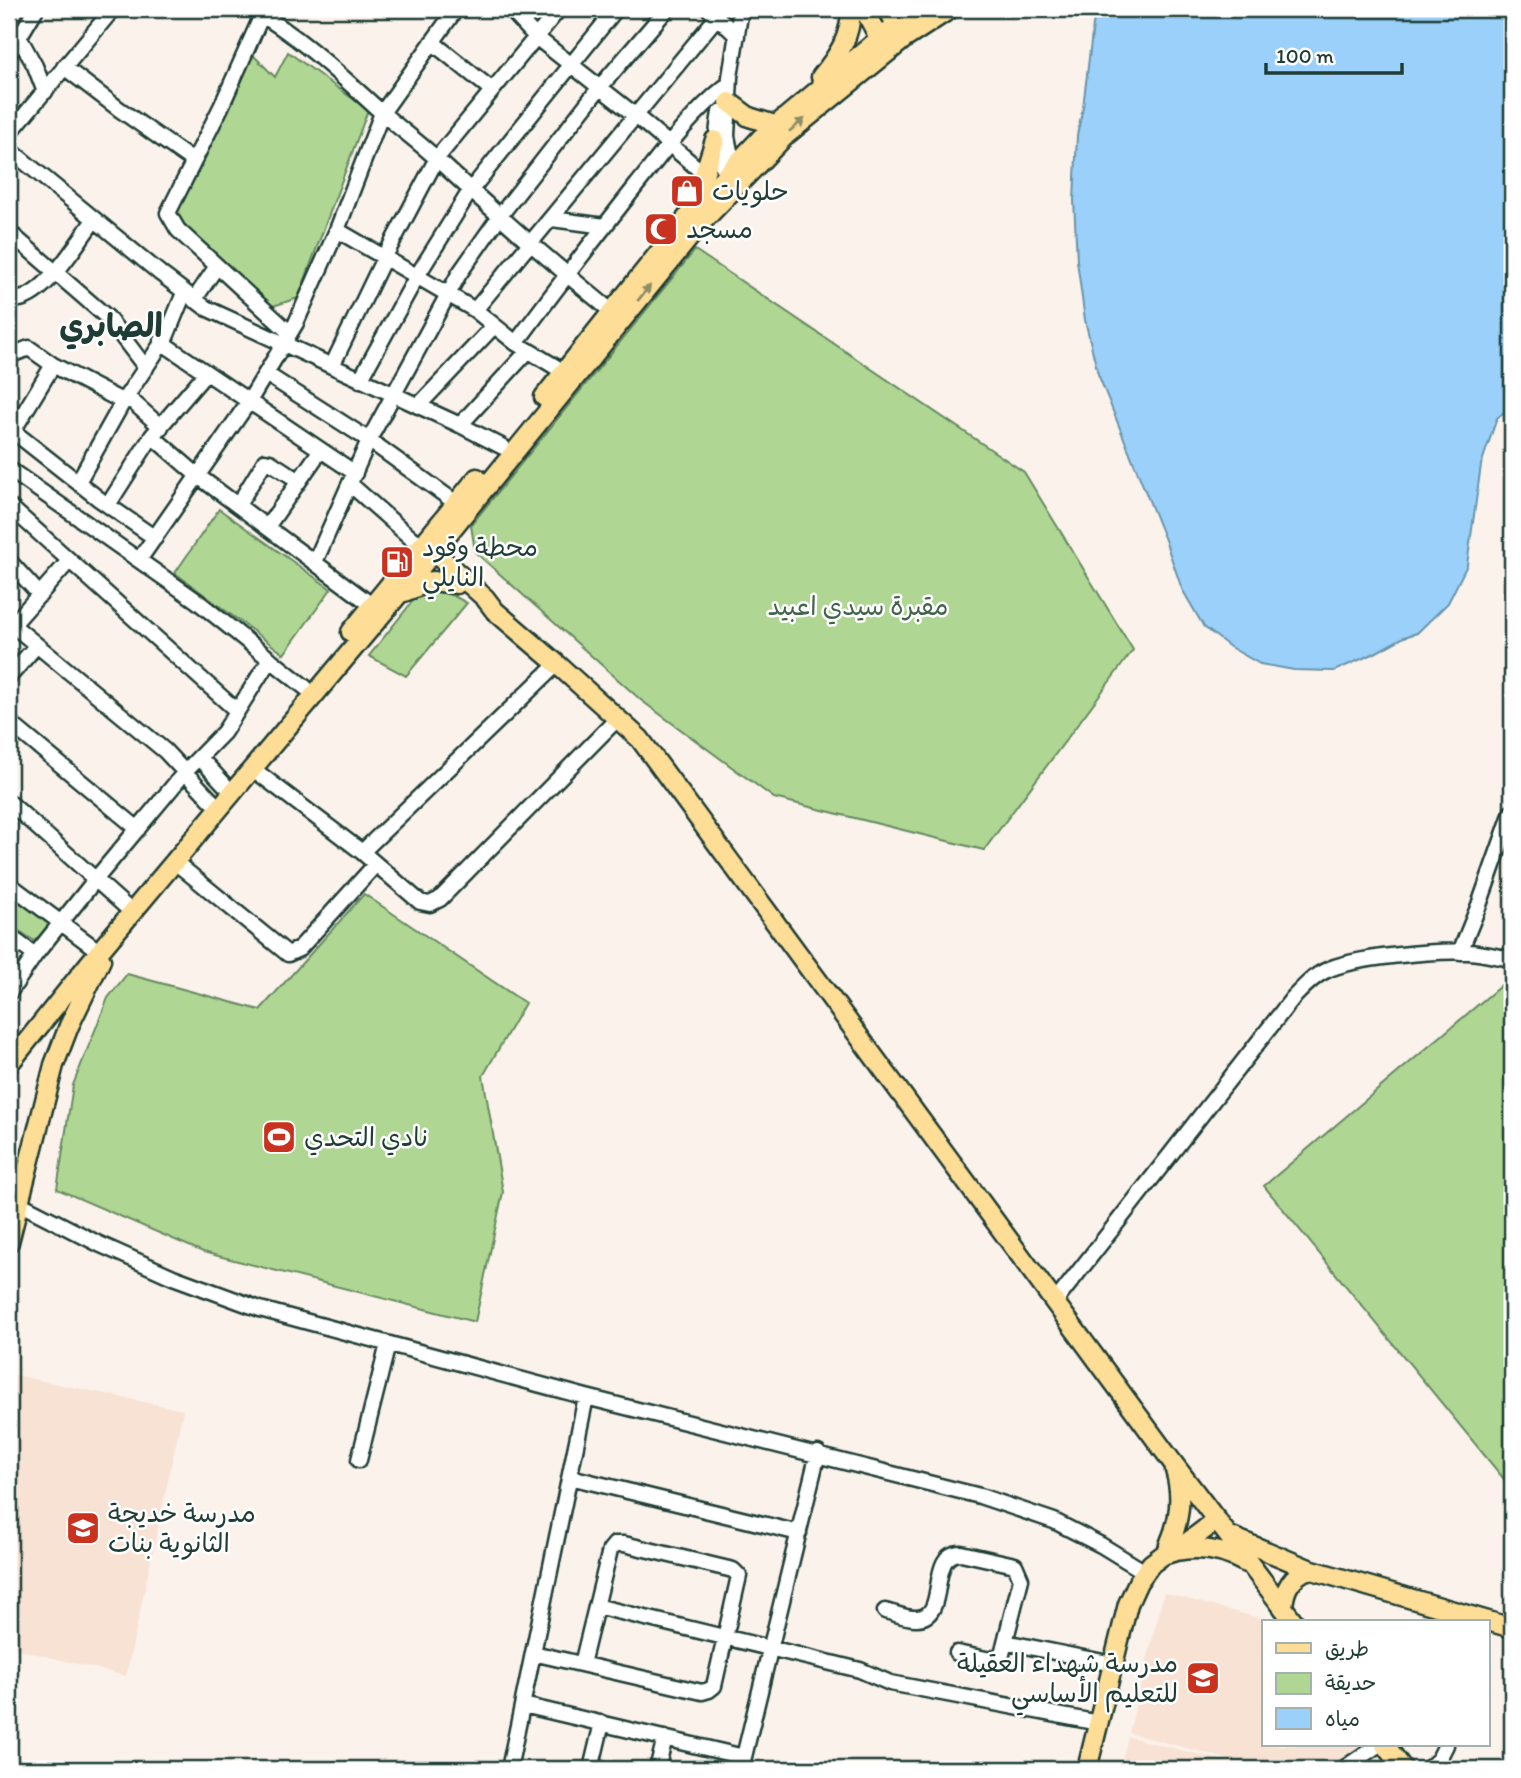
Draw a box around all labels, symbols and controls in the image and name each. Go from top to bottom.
scale bar [1266,32,1402,76]
text: 100 m [1276,43,1334,68]
one-way arrow [789,118,806,133]
shop icon: حلويات [668,172,706,210]
place label: حلويات [712,175,789,208]
mosque icon: مسجد [642,210,680,248]
place label: مسجد [686,213,753,245]
one-way arrow [636,284,651,301]
district label: الصابري [59,306,163,350]
place label: محطة وقود النايلي [422,531,538,600]
fuel station icon: محطة وقود النايلي [378,543,416,581]
park label: مقبرة سيدي اعبيد [768,590,949,625]
sports icon: نادي التحدي [260,1118,298,1156]
place label: نادي التحدي [304,1121,428,1156]
place label: مدرسة خديجة الثانوية بنات [108,1497,256,1560]
school or university icon: مدرسة خديجة الثانوية بنات [64,1509,102,1547]
legend [1262,1620,1490,1746]
text: طريق [1325,1636,1369,1661]
place label: مدرسة شهداء العقيلة للتعليم الأساسي [957,1647,1178,1716]
school or university icon: مدرسة شهداء العقيلة للتعليم الأساسي [1184,1659,1222,1697]
text: حديقة [1325,1670,1376,1695]
text: مياه [1325,1706,1360,1731]

